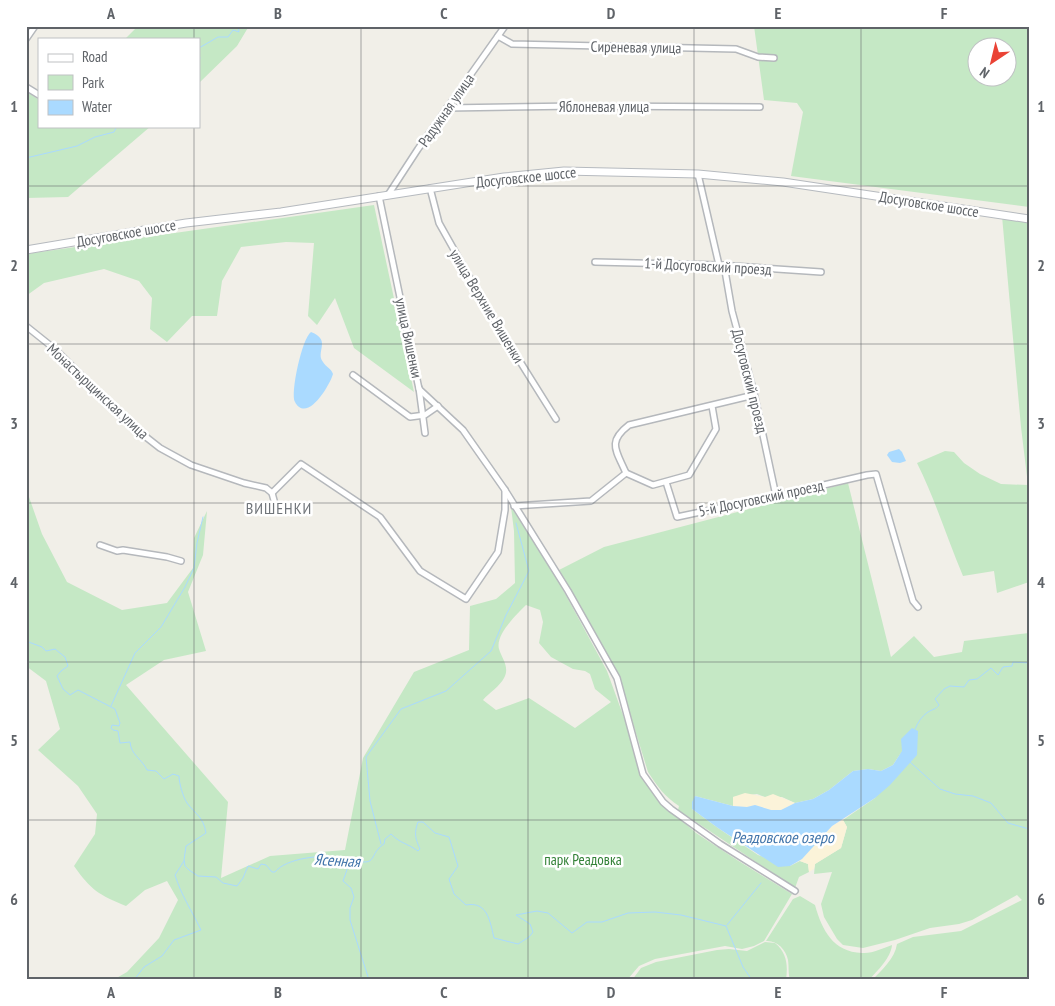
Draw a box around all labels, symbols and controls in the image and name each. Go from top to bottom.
text: A [106,3,116,23]
text: B [274,3,282,23]
text: C [440,3,448,23]
text: D [607,3,616,23]
text: E [775,3,782,23]
text: F [941,3,948,23]
street label: Сиреневая улица [591,37,681,57]
legend [38,38,200,128]
north arrow [968,38,1018,88]
text: Road [82,47,108,66]
text: N [976,63,993,82]
street label: Радужная улица [414,70,478,150]
text: Park [82,73,104,92]
text: 1 [10,96,18,116]
text: 1 [1037,96,1045,116]
text: Water [82,97,113,116]
street label: Яблоневая улица [559,97,649,116]
street label: Досуговское шоссе [475,162,577,192]
street label: Досуговское шоссе [878,187,980,221]
street label: Досуговское шоссе [75,215,177,251]
street label: улица Верхние Вишенки [445,245,529,367]
street label: 1-й Досуговский проезд [644,253,773,279]
text: 2 [10,255,18,275]
text: 2 [1037,255,1045,275]
street label: улица Вишенки [391,296,427,380]
street label: Досуговский проезд [728,327,772,436]
street label: Монастырщинская улица [43,339,153,443]
text: 3 [10,413,18,433]
text: 3 [1037,413,1045,433]
street label: 5-й Досуговский проезд [697,475,826,521]
district label: ВИШЕНКИ [246,498,312,518]
text: 4 [10,572,18,592]
text: 4 [1037,572,1045,592]
text: 5 [10,730,18,750]
text: 5 [1037,730,1045,750]
water label: Реадовское озеро [732,827,835,847]
water label: Ясенная [314,849,362,871]
park label: парк Реадовка [544,850,622,869]
text: 6 [10,889,18,909]
text: 6 [1037,889,1045,909]
text: A [106,982,116,1002]
text: B [274,982,282,1002]
text: C [440,982,448,1002]
text: D [607,982,616,1002]
text: E [775,982,782,1002]
text: F [941,982,948,1002]

